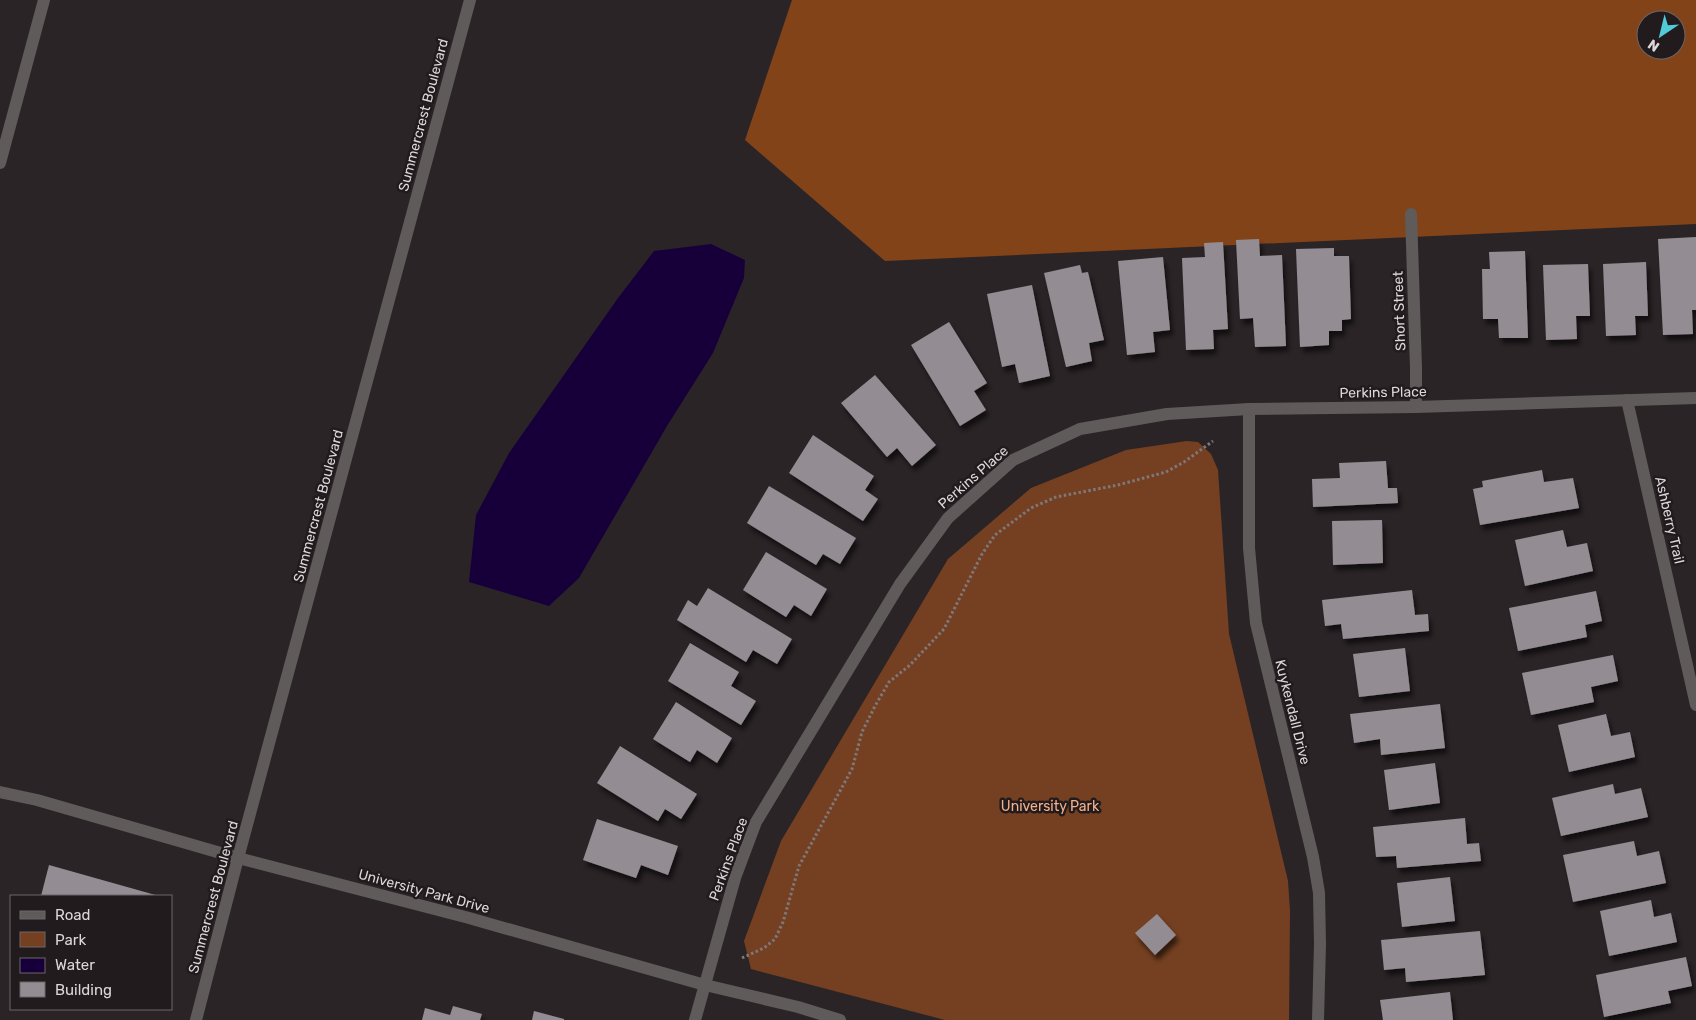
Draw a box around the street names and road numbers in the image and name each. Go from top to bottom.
street label: Summercrest Boulevard [395,37,452,193]
street label: Short Street [1390,270,1409,351]
street label: Perkins Place [1339,383,1427,402]
street label: Summercrest Boulevard [290,428,347,584]
street label: Perkins Place [935,442,1012,512]
street label: Ashberry Trail [1651,475,1688,565]
street label: Kuykendall Drive [1271,658,1314,766]
street label: Perkins Place [706,815,751,903]
street label: Summercrest Boulevard [185,819,242,975]
street label: University Park Drive [356,866,492,917]

